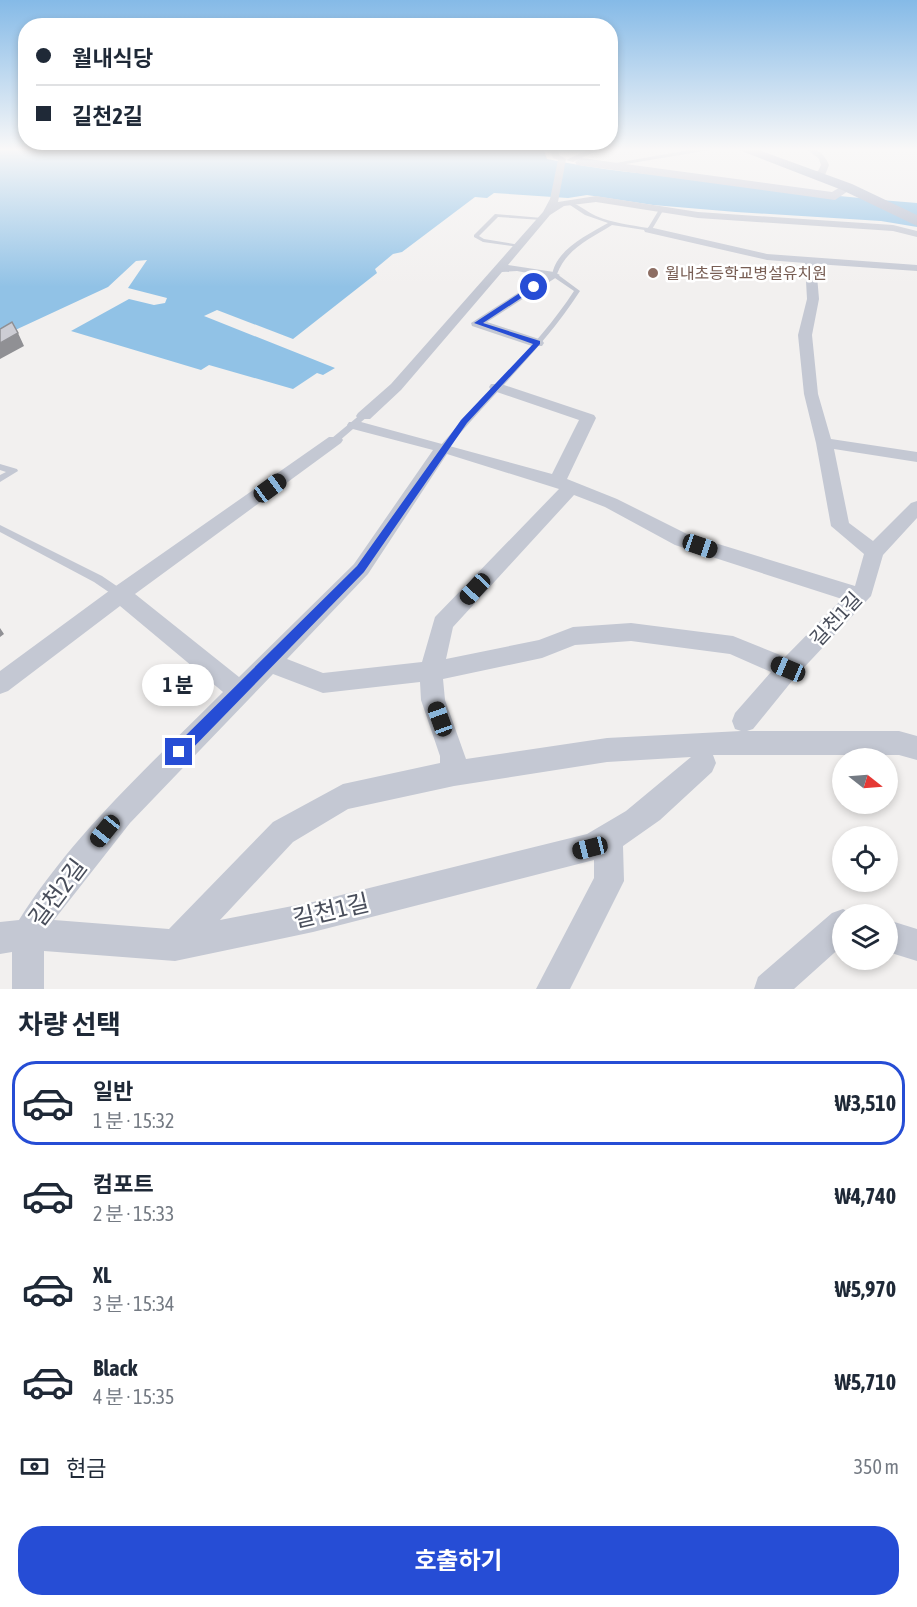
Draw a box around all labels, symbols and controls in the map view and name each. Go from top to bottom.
text: 월내식당 [72,45,153,71]
text: 길천2길 [72,103,143,129]
place label: 월내초등학교병설유치원 [665,264,827,282]
marker: 월내초등학교병설유치원 [646,266,660,280]
route start [520,273,547,300]
car [250,470,290,506]
car [680,532,720,560]
car [456,570,494,608]
street label: 길천1길 [805,587,866,650]
car [768,654,808,684]
callout: 1 분 [143,665,215,707]
text: 1 분 [163,673,193,696]
car [425,699,455,739]
route end [165,738,192,765]
north arrow [832,748,898,814]
map controls [832,748,898,970]
car [87,811,123,851]
button: locate [832,826,898,892]
car [570,835,610,861]
street label: 길천2길 [23,854,92,932]
street label: 길천1길 [290,889,372,932]
button: layers [832,904,898,970]
text: 차량 선택 [18,1009,121,1040]
icon: car [21,1076,75,1130]
text: 일반 [93,1078,133,1104]
text: ₩3,510 [835,1090,896,1116]
text: 1 분 · 15:32 [93,1109,174,1132]
icon: car [21,1169,75,1223]
text: 컴포트 [93,1171,154,1197]
text: ₩4,740 [835,1183,896,1209]
text: 2 분 · 15:33 [93,1202,174,1225]
icon: car [21,1262,75,1316]
text: XL [93,1262,111,1288]
text: ₩5,970 [835,1276,896,1302]
text: 3 분 · 15:34 [93,1292,174,1315]
icon: car [21,1355,75,1409]
text: Black [93,1355,137,1381]
text: ₩5,710 [835,1369,896,1395]
text: 4 분 · 15:35 [93,1385,174,1408]
icon: cash [18,1450,51,1483]
text: 현금 [66,1455,106,1481]
text: 350 m [854,1455,899,1478]
button: 호출하기 [18,1526,899,1595]

